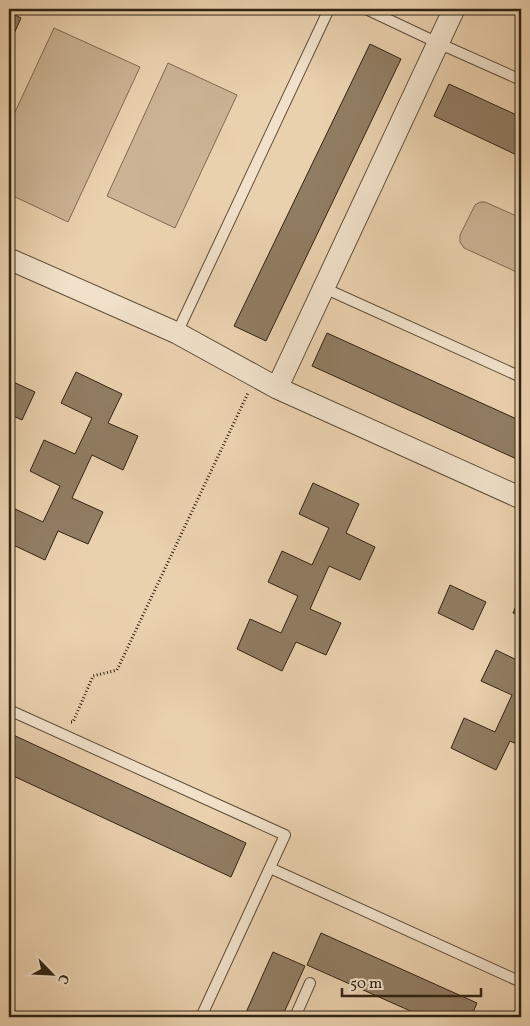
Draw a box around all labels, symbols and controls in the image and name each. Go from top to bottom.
north arrow [28,948,78,998]
scale bar [342,966,481,998]
text: С [52,971,73,987]
text: 50 m [350,974,382,995]

